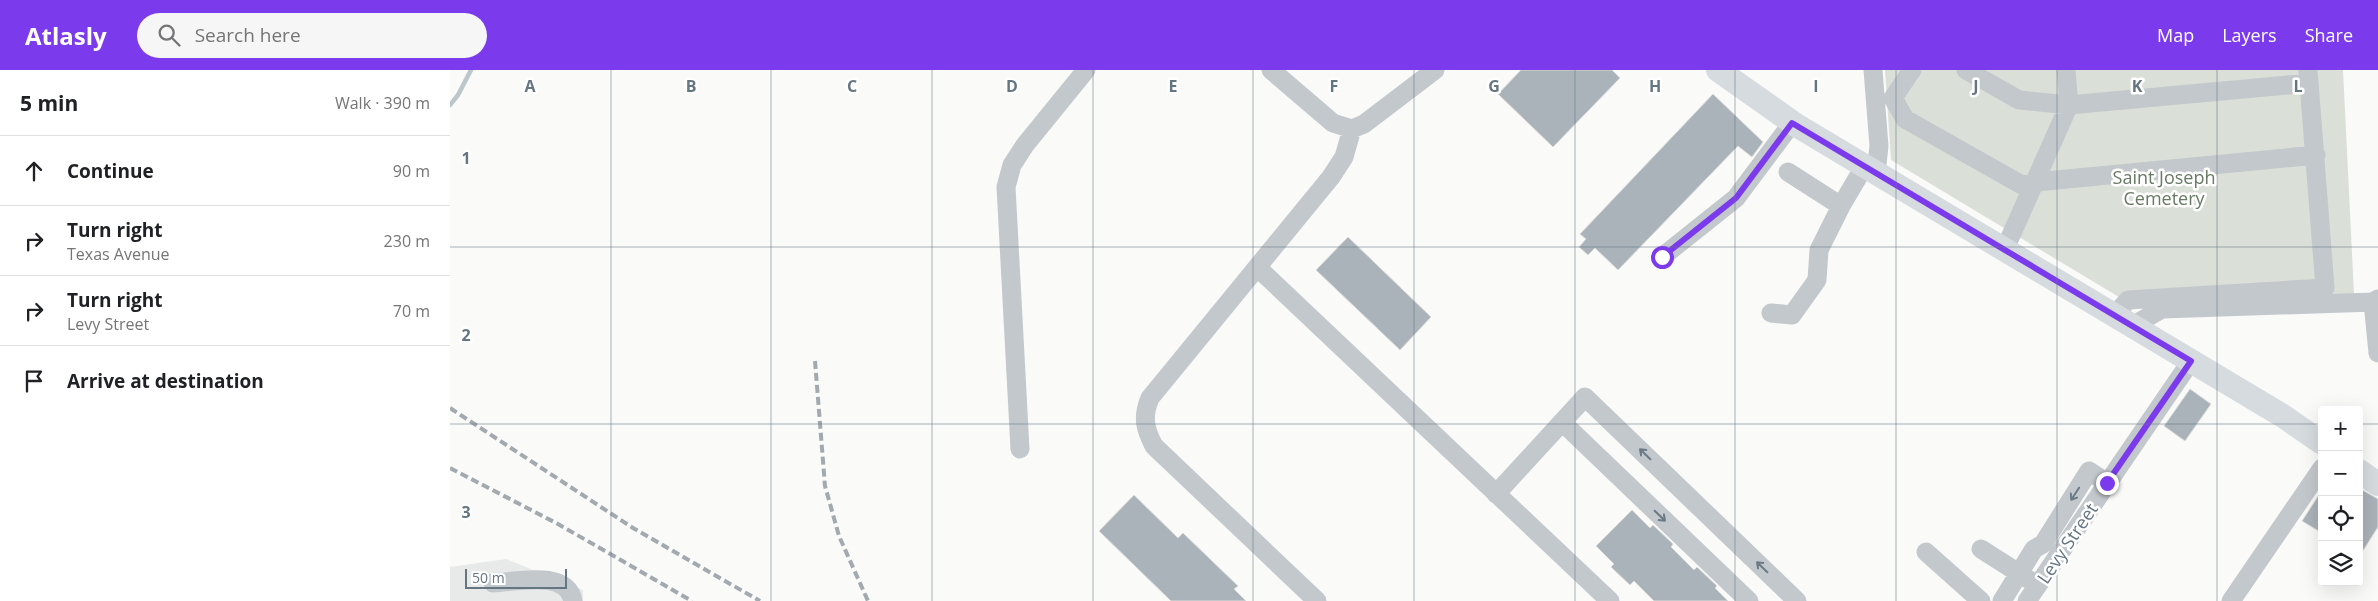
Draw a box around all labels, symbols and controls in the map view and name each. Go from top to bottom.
search box [137,13,487,58]
text: Atlasly [25,19,107,52]
icon: search [155,21,183,49]
text: Search here [195,22,301,48]
text: Map [2157,23,2194,47]
text: Layers [2222,23,2277,47]
text: Share [2305,23,2353,47]
text: A [524,75,536,97]
text: B [686,75,696,97]
text: C [847,75,857,97]
text: D [1006,75,1018,97]
text: E [1169,75,1178,97]
text: F [1330,75,1338,97]
text: G [1488,75,1500,97]
text: H [1649,75,1661,97]
text: I [1813,75,1819,97]
text: J [1971,75,1979,97]
text: K [2132,75,2143,97]
text: L [2293,75,2303,97]
text: 5 min [20,89,78,117]
text: Walk · 390 m [335,92,430,114]
text: 1 [461,147,471,169]
icon: ahead [20,157,48,185]
text: Continue [67,158,154,184]
text: 90 m [393,160,430,182]
park label: Saint Joseph Cemetery [2113,165,2215,210]
text: Turn right [67,217,162,243]
icon: right [20,227,48,255]
text: 230 m [384,230,430,252]
text: Texas Avenue [67,243,170,265]
route start [1651,246,1674,269]
text: Turn right [67,287,162,313]
icon: right [20,297,48,325]
text: 70 m [393,300,430,322]
text: Levy Street [67,313,149,335]
text: 2 [461,324,471,346]
icon: arrive [20,367,48,395]
text: Arrive at destination [67,368,264,394]
map controls [2318,406,2363,586]
button: + [2318,406,2363,451]
one-way arrow [1639,448,1651,460]
button: − [2318,451,2363,496]
route end [2096,472,2119,495]
one-way arrow [2070,487,2080,501]
button: locate [2318,496,2363,541]
street label: Levy Street [2031,498,2103,588]
text: 3 [461,501,471,523]
one-way arrow [1654,510,1667,522]
button: layers [2318,541,2363,586]
one-way arrow [1756,561,1768,573]
scale bar [465,566,568,589]
text: 50 m [472,568,505,587]

